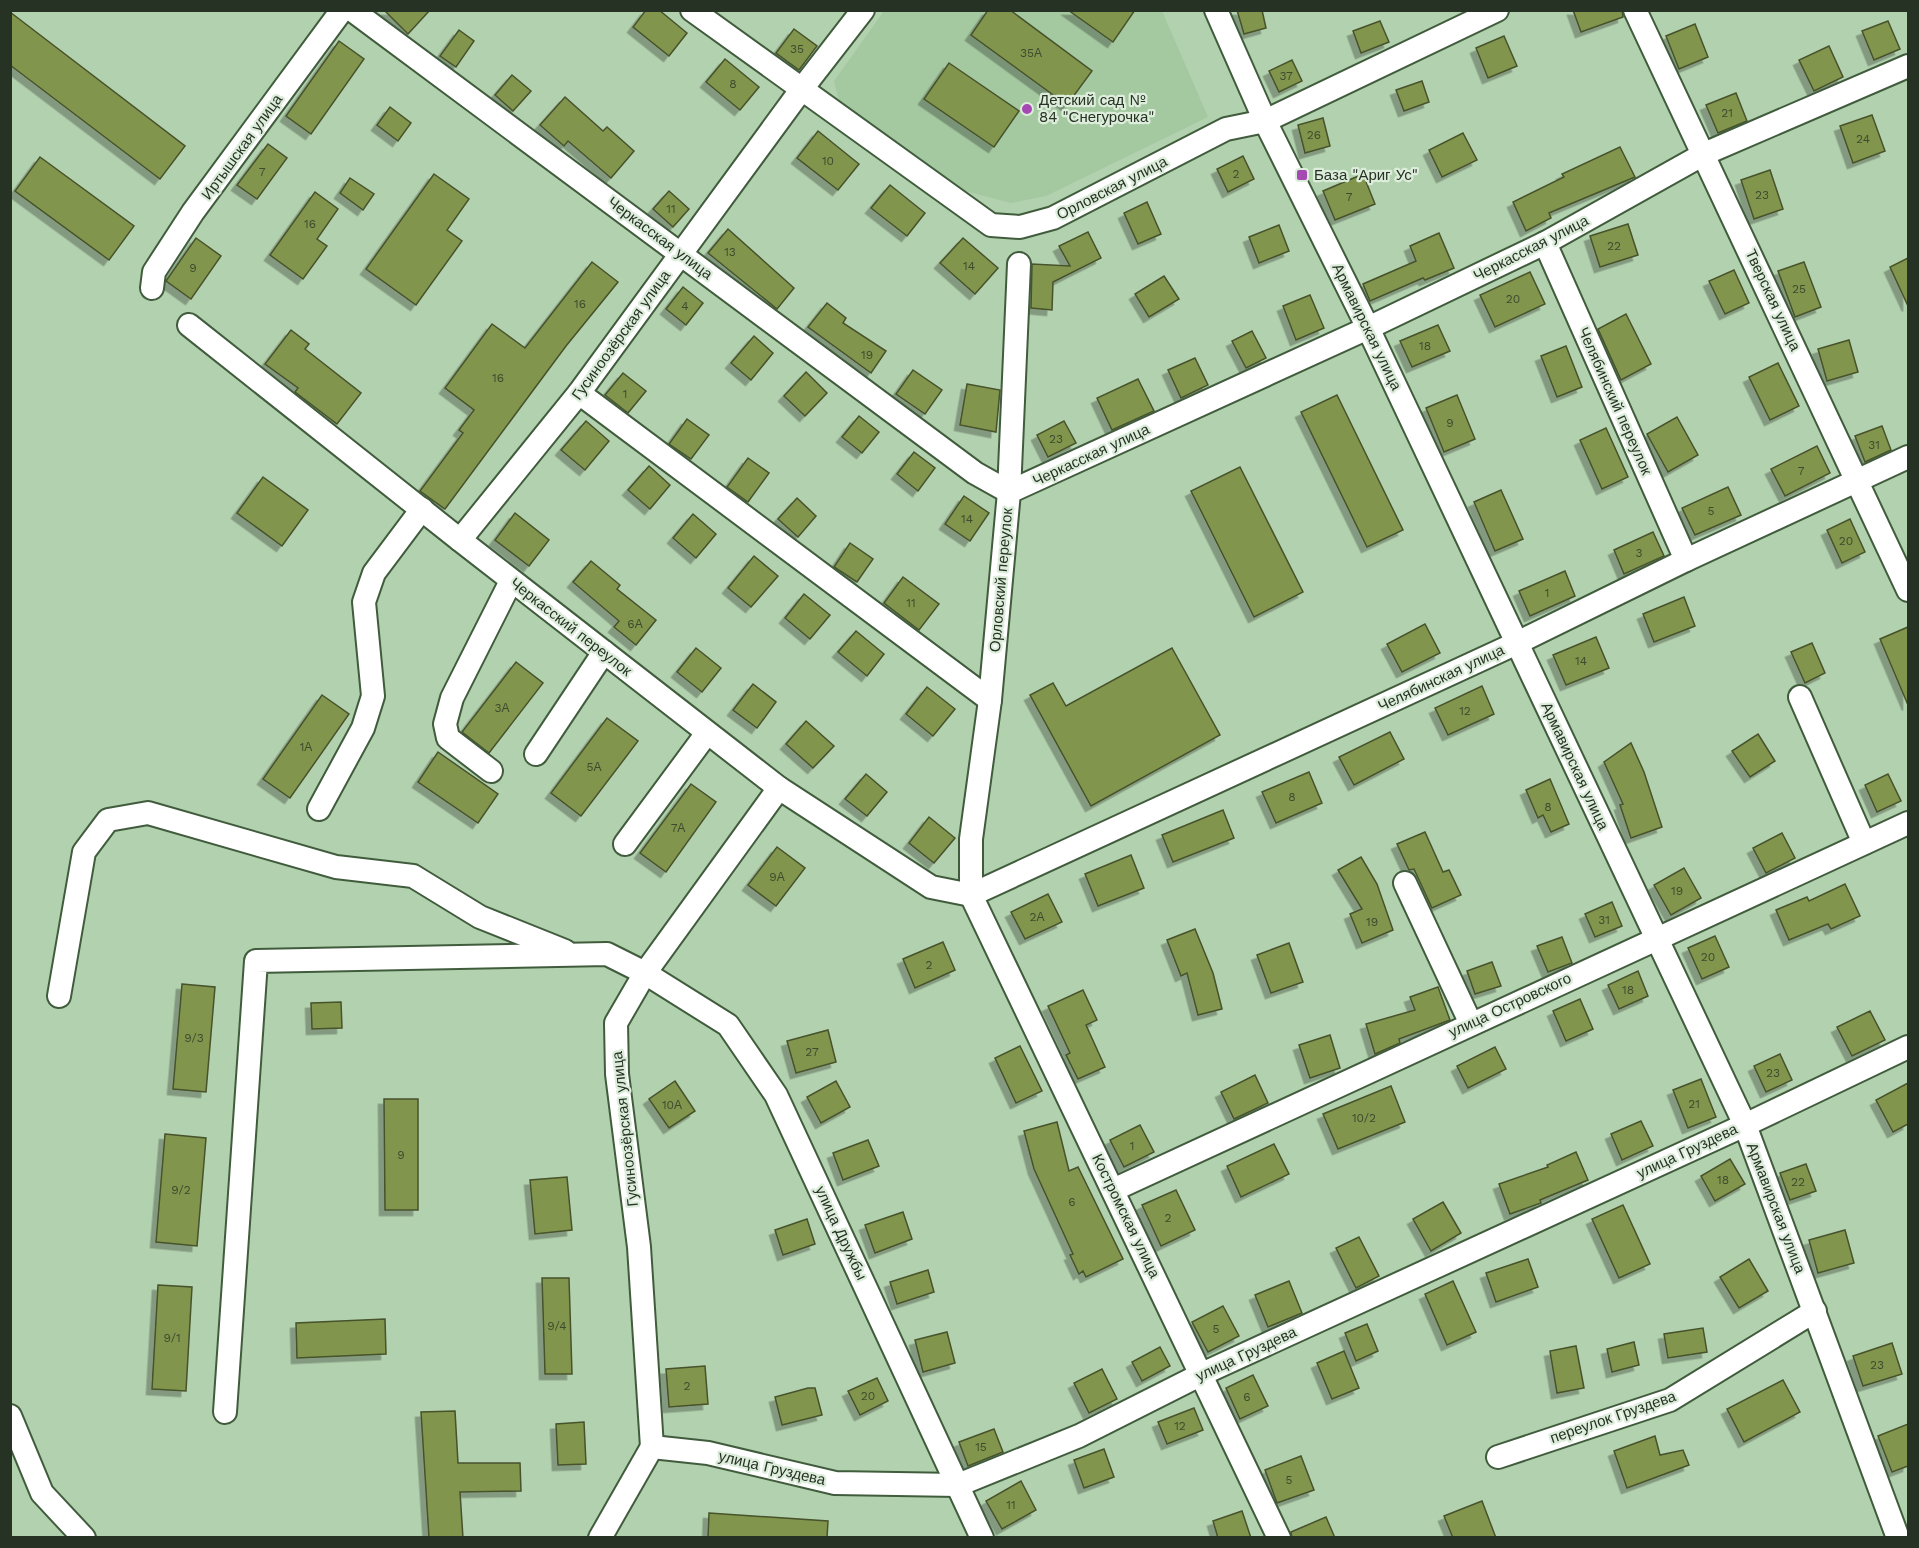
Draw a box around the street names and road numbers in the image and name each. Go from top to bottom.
street label: Иртышская улица [198,90,287,203]
street label: Орловская улица [1054,152,1171,224]
street label: Черкасская улица [604,193,717,284]
street label: Черкасская улица [1471,211,1592,285]
street label: Тверская улица [1742,246,1805,354]
street label: Армавирская улица [1328,261,1406,394]
street label: Гусиноозёрская улица [568,266,674,403]
street label: Челябинский переулок [1574,324,1656,478]
street label: Черкасская улица [1030,420,1153,490]
street label: Орловский переулок [986,507,1016,653]
street label: Черкасский переулок [507,574,636,680]
street label: Челябинская улица [1375,641,1508,715]
street label: Армавирская улица [1537,699,1613,833]
street label: улица Островского [1446,969,1574,1041]
street label: Гусиноозёрская улица [608,1050,642,1207]
street label: улица Груздева [1634,1120,1741,1182]
street label: Армавирская улица [1743,1140,1810,1277]
street label: Костромская улица [1088,1151,1164,1281]
street label: улица Дружбы [811,1183,871,1283]
street label: улица Груздева [1193,1323,1300,1385]
street label: переулок Груздева [1548,1387,1679,1447]
street label: улица Груздева [717,1447,828,1489]

